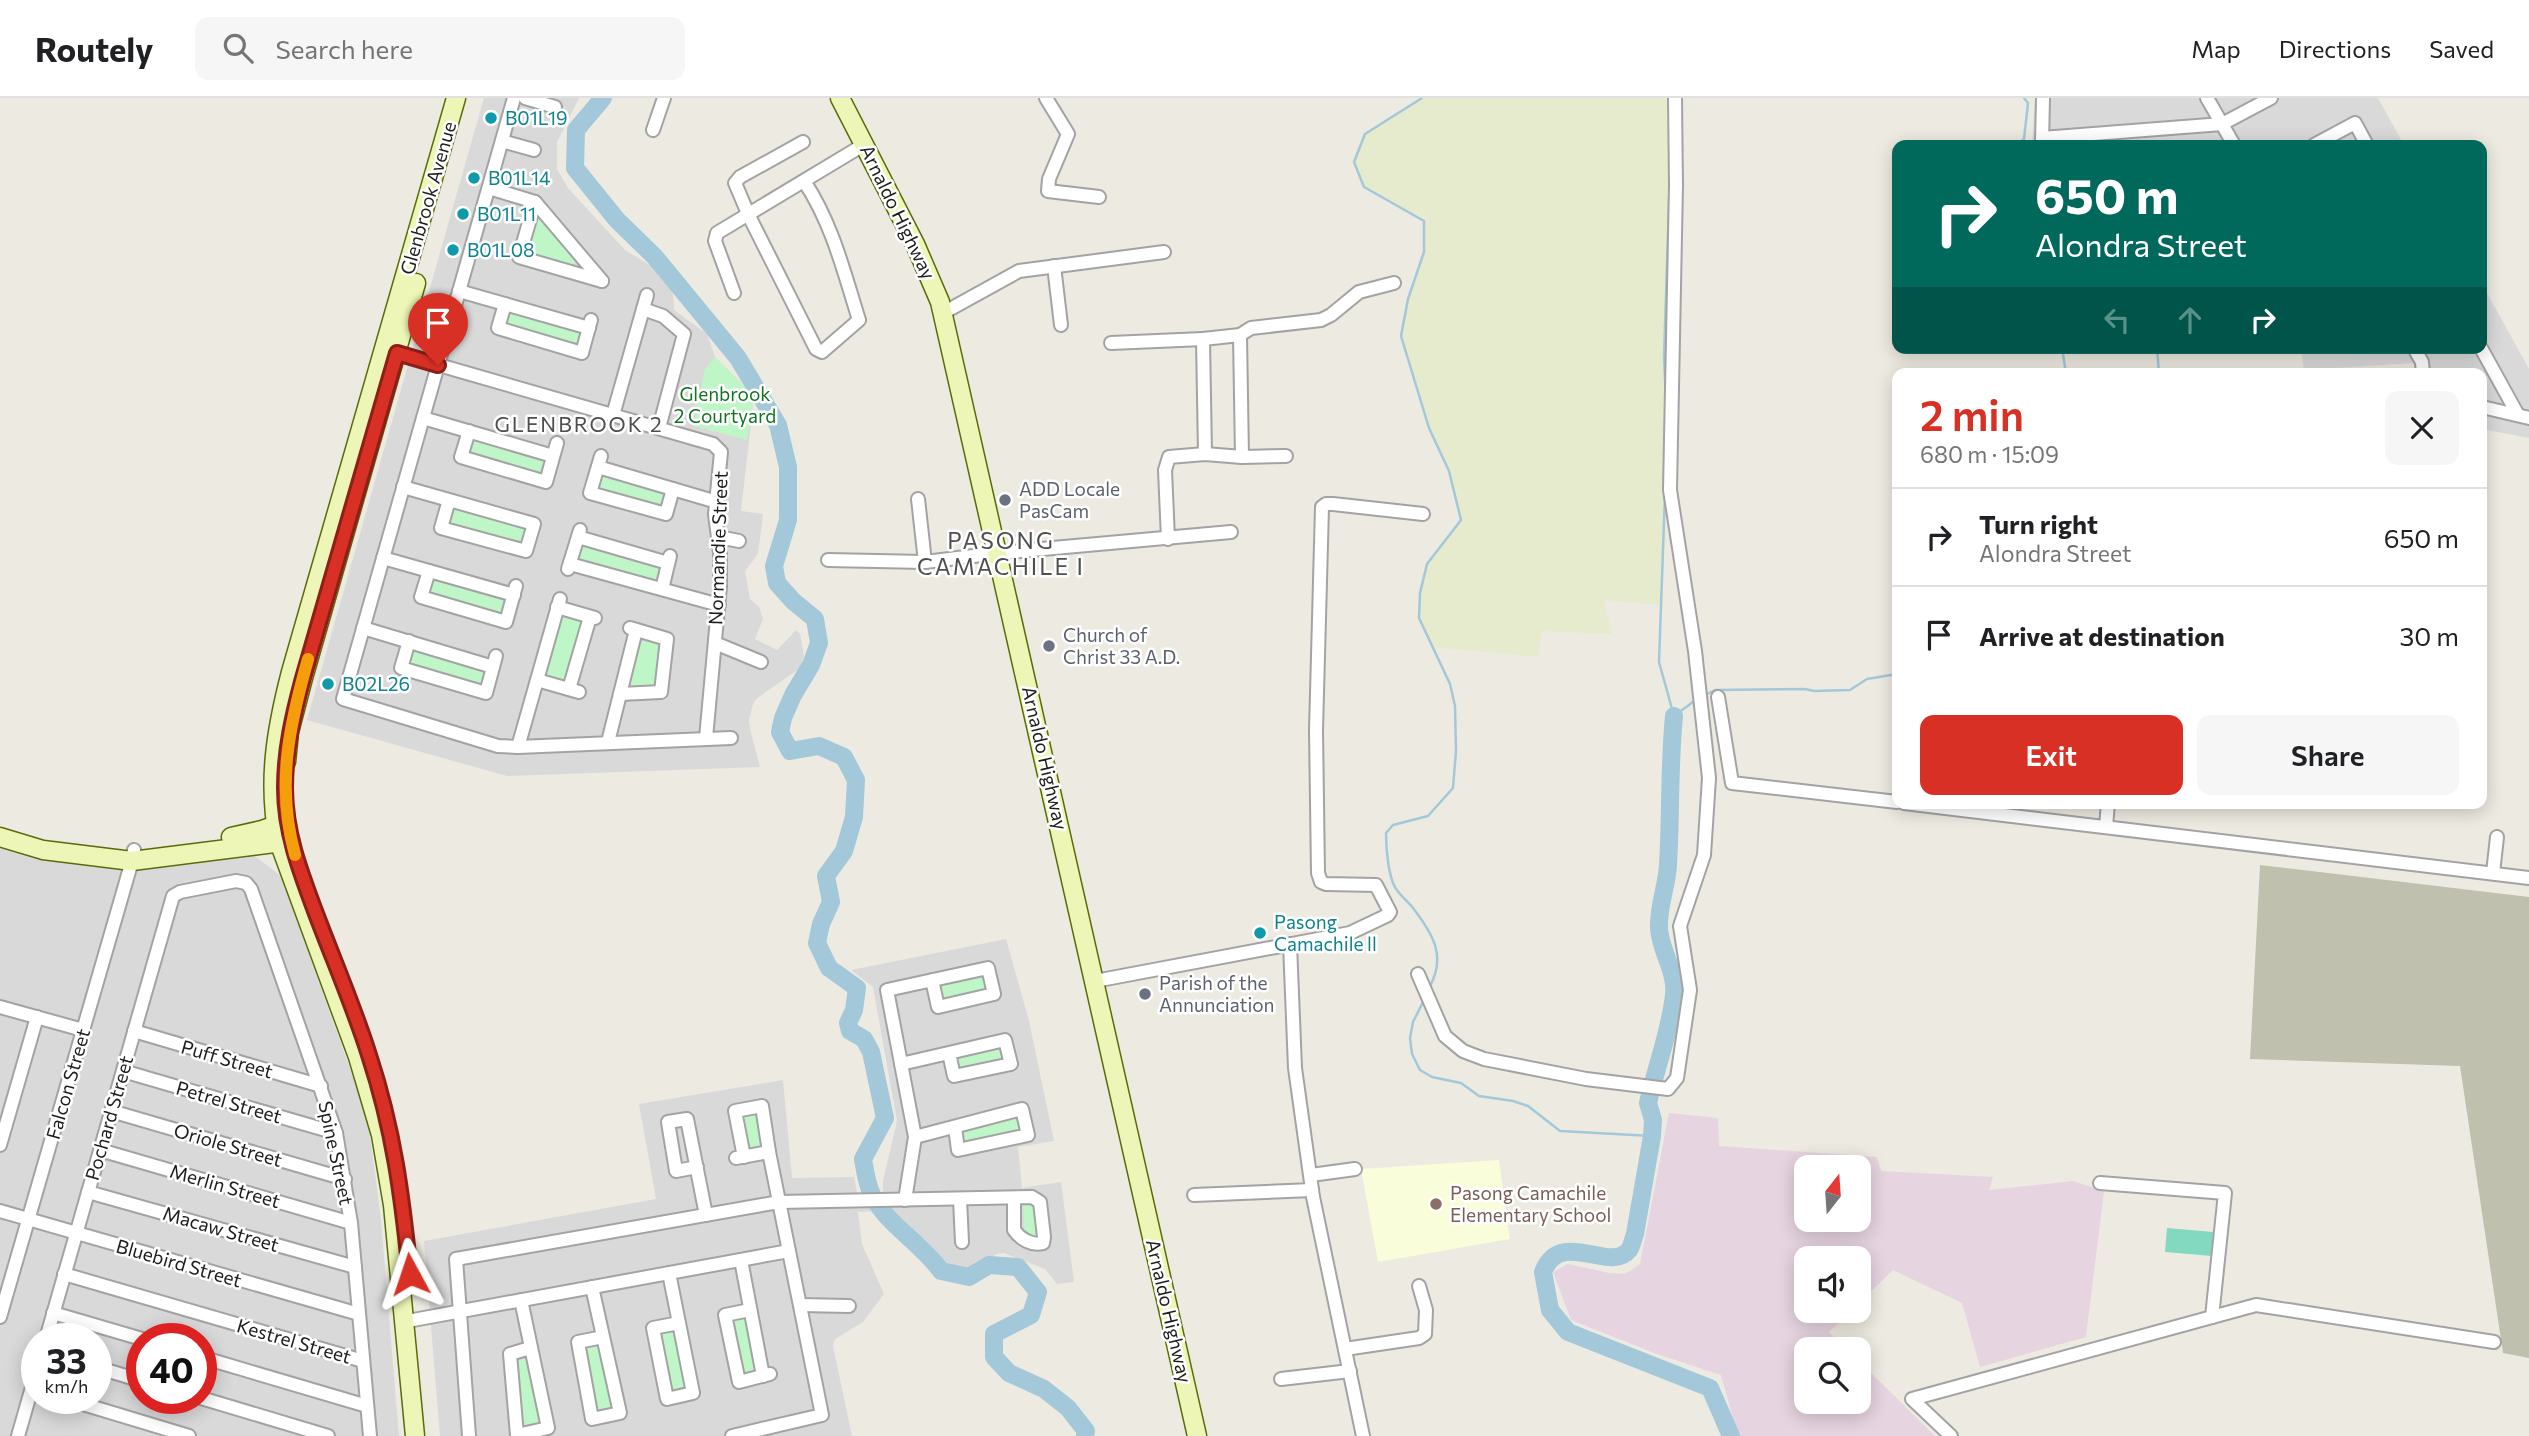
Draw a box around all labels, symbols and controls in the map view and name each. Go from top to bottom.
search box [195,17,685,80]
text: Routely [35,28,153,69]
icon: search [219,29,257,67]
text: Search here [275,33,413,64]
text: Map [2191,34,2241,63]
text: Directions [2279,34,2391,63]
text: Saved [2429,34,2494,63]
place label: B01L19 [505,106,568,129]
marker: B01L19 [483,110,499,126]
street label: Glenbrook Avenue [395,119,460,277]
street label: Arnaldo Highway [856,141,941,283]
text: 650 m [2035,164,2178,224]
place label: B01L14 [488,166,550,189]
icon: right [1920,168,2011,259]
marker: B01L14 [466,170,482,186]
place label: B01L11 [477,202,536,225]
marker: B01L11 [455,206,471,222]
text: Alondra Street [2035,224,2247,264]
place label: B01L08 [467,238,535,261]
marker: B01L08 [445,242,461,258]
pin [408,293,468,365]
icon: left [2098,301,2136,339]
icon: ahead [2171,301,2209,339]
icon: right [2244,301,2282,339]
icon: arrive [419,304,457,342]
park label: Glenbrook 2 Courtyard [674,382,776,427]
text: 2 min [1920,388,2024,440]
button: close [2385,391,2459,465]
district label: GLENBROOK 2 [494,411,664,436]
text: 680 m · 15:09 [1920,440,2059,468]
street label: Normandie Street [703,470,732,625]
place label: ADD Locale PasCam [1019,477,1120,522]
marker: ADD Locale PasCam [997,492,1013,508]
text: Turn right [1979,508,2098,539]
icon: right [1920,518,1958,556]
text: 650 m [2384,522,2459,553]
district label: PASONG CAMACHILE I [917,526,1085,580]
text: Alondra Street [1979,539,2131,567]
icon: arrive [1920,616,1958,654]
text: Arrive at destination [1979,620,2225,651]
text: 30 m [2400,620,2459,651]
place label: Church of Christ 33 A.D. [1063,623,1180,668]
marker: Church of Christ 33 A.D. [1041,638,1057,654]
place label: B02L26 [342,672,410,695]
marker: B02L26 [320,676,336,692]
street label: Arnaldo Highway [1018,684,1073,832]
button: Exit [1920,715,2183,795]
button: Share [2197,715,2459,795]
place label: Pasong Camachile ll [1274,910,1377,955]
marker: Pasong Camachile ll [1252,925,1268,941]
place label: Parish of the Annunciation [1159,971,1275,1016]
marker: Parish of the Annunciation [1137,986,1153,1002]
street label: Falcon Street [41,1026,94,1142]
street label: Puff Street [179,1034,276,1083]
street label: Pochard Street [80,1053,137,1183]
street label: Petrel Street [174,1075,285,1128]
street label: Spine Street [314,1099,359,1207]
street label: Oriole Street [171,1118,285,1171]
north arrow [1794,1155,1871,1232]
map controls [1794,1155,1871,1414]
street label: Merlin Street [167,1159,283,1212]
place label: Pasong Camachile Elementary School [1450,1181,1611,1226]
marker: Pasong Camachile Elementary School [1428,1196,1444,1212]
street label: Macaw Street [160,1201,282,1256]
street label: Bluebird Street [114,1234,245,1291]
position arrow [373,1237,447,1311]
street label: Arnaldo Highway [1142,1237,1197,1385]
button: sound [1794,1246,1871,1323]
street label: Kestrel Street [234,1313,354,1368]
speed limit sign: 40 [126,1323,217,1414]
button: search [1794,1337,1871,1414]
text: 33 [46,1338,87,1381]
text: km/h [45,1375,88,1397]

